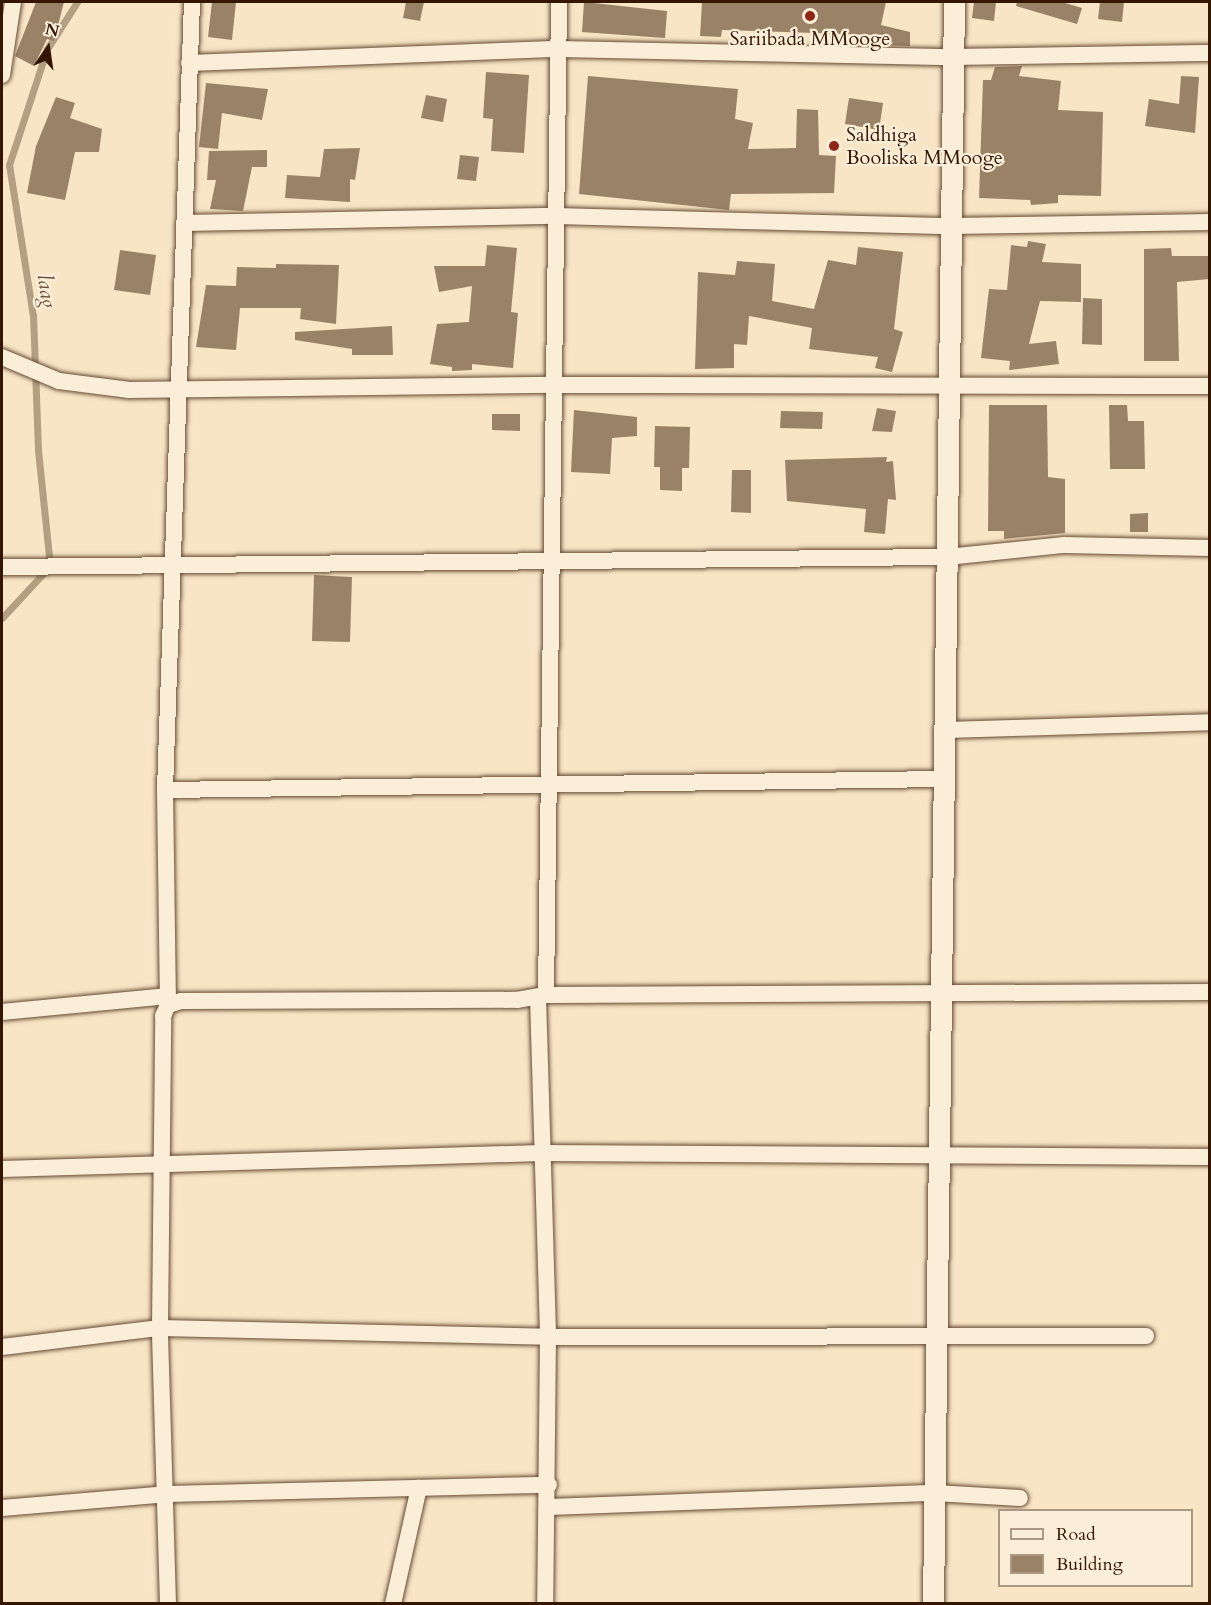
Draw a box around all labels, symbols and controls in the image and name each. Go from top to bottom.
marker: Sariibada MMooge [803,9,817,23]
north arrow [18,18,78,78]
text: N [43,18,61,43]
place label: Sariibada MMooge [730,26,890,50]
place label: Saldhiga Booliska MMooge [846,122,1003,169]
marker: Saldhiga Booliska MMooge [827,139,841,153]
water label: laag [31,272,61,310]
legend [998,1509,1193,1587]
text: Road [1056,1522,1096,1547]
text: Building [1056,1552,1123,1577]

